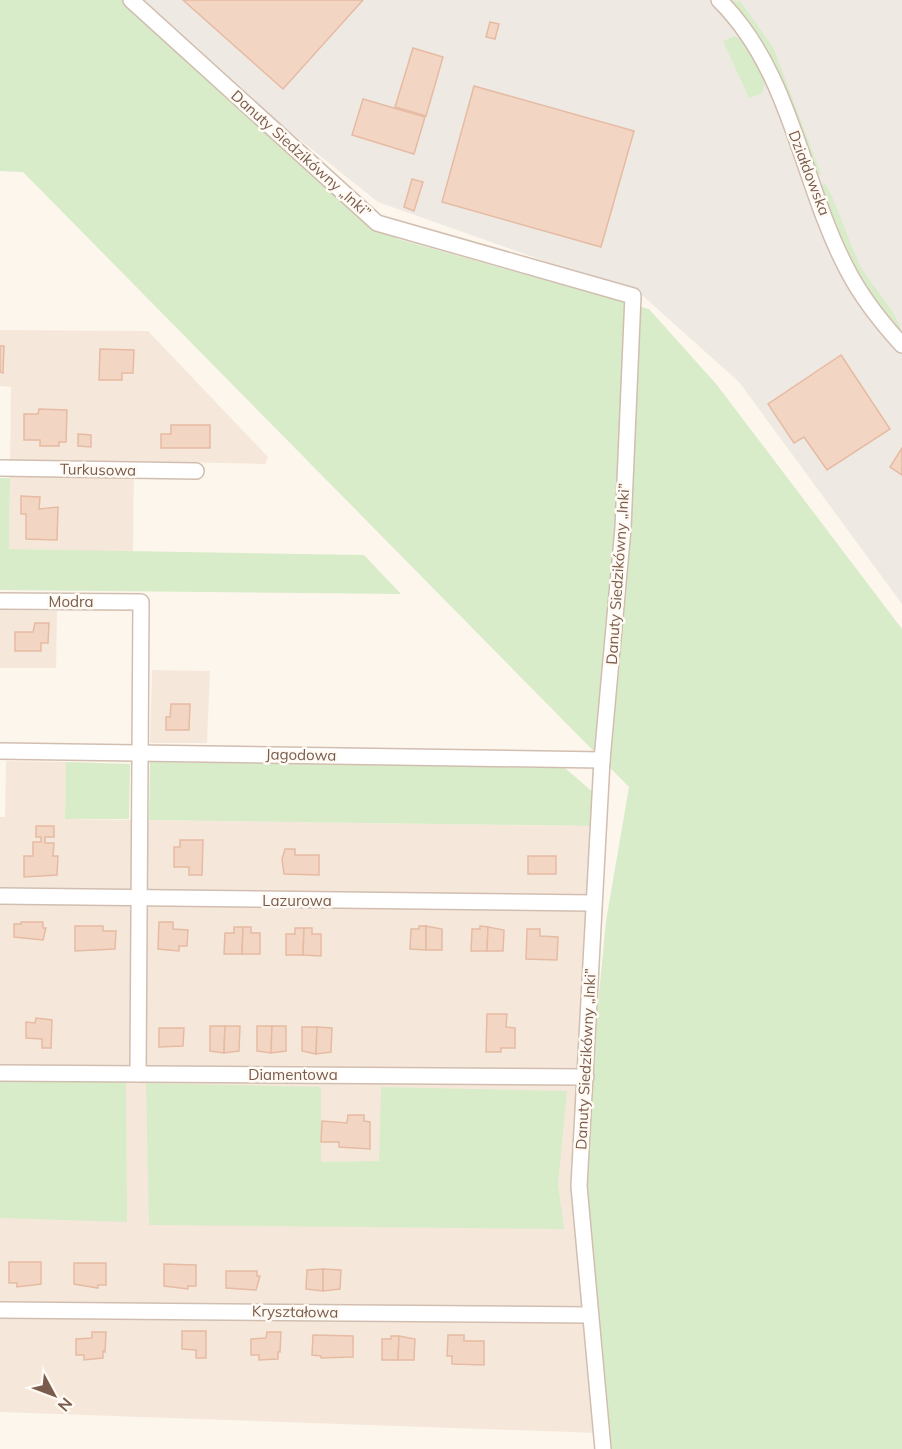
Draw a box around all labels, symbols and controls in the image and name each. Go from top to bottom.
street label: Danuty Siedzikówny „Inki” [227,86,375,222]
street label: Działdowska [785,128,834,218]
street label: Turkusowa [60,459,136,480]
street label: Danuty Siedzikówny „Inki” [602,483,633,665]
street label: Modra [49,592,93,611]
street label: Jagodowa [265,744,337,765]
street label: Lazurowa [262,891,332,910]
street label: Danuty Siedzikówny „Inki” [571,968,600,1150]
street label: Diamentowa [248,1065,338,1084]
street label: Kryształowa [252,1301,338,1322]
north arrow [24,1365,84,1425]
text: N [54,1394,77,1416]

